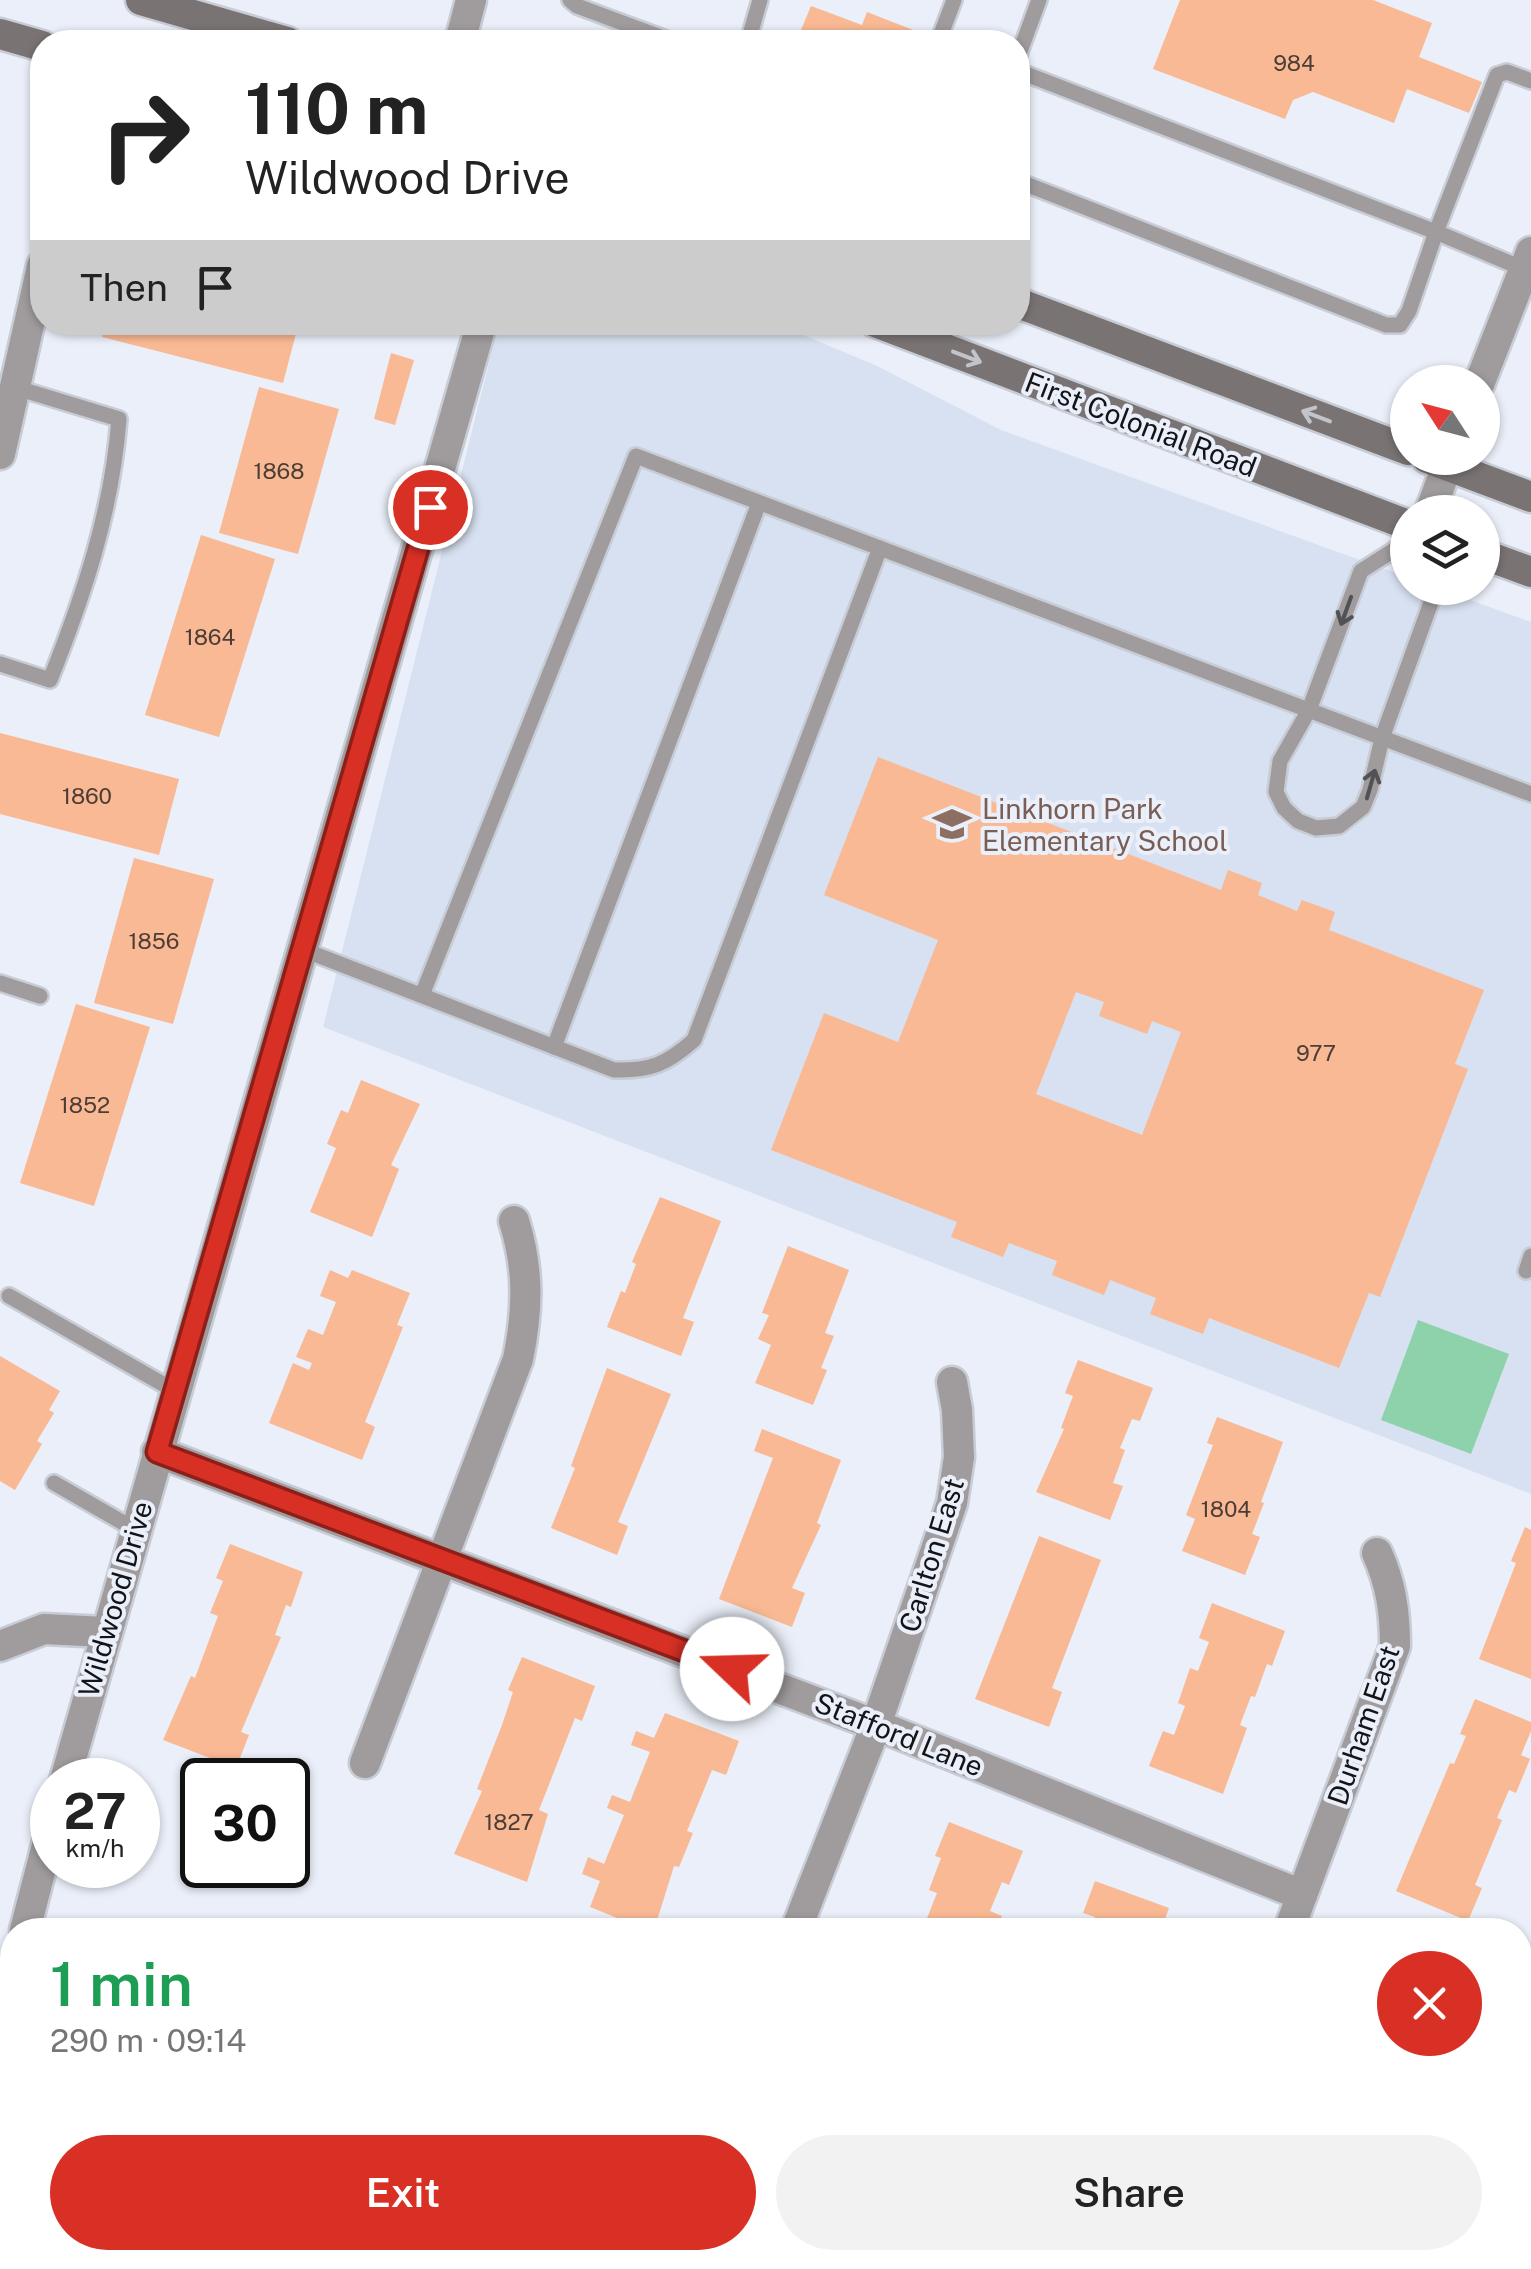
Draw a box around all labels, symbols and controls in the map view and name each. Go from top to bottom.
house number: 984 [1273,50,1315,76]
text: 110 m [245,67,429,150]
icon: right [80,70,210,200]
text: Wildwood Drive [245,151,570,204]
icon: arrive [188,260,243,315]
text: Then [80,265,168,310]
one-way arrow [950,349,981,367]
street label: First Colonial Road [1021,365,1261,483]
north arrow [1390,365,1500,475]
map controls [1390,365,1500,605]
one-way arrow [1302,406,1333,424]
house number: 1868 [254,458,304,484]
pin [388,465,473,550]
icon: arrive [403,480,458,535]
button: layers [1390,495,1500,605]
one-way arrow [1336,594,1354,625]
house number: 1864 [185,624,235,650]
one-way arrow [1363,768,1381,800]
house number: 1860 [62,783,112,809]
place label: Linkhorn Park Elementary School [982,792,1228,857]
school or university icon: Linkhorn Park Elementary School [931,803,973,845]
house number: 1856 [129,928,180,954]
house number: 977 [1296,1040,1336,1066]
house number: 1852 [60,1092,110,1118]
street label: Carlton East [892,1474,970,1636]
house number: 1804 [1201,1496,1251,1522]
street label: Wildwood Drive [71,1497,159,1701]
position arrow [680,1617,784,1721]
street label: Durham East [1320,1641,1406,1809]
street label: Stafford Lane [810,1685,988,1783]
speed limit sign: 30 [180,1758,310,1888]
text: 27 [63,1781,127,1840]
house number: 1827 [484,1809,534,1835]
text: km/h [66,1833,124,1863]
text: 1 min [50,1949,193,2020]
button: close [1377,1951,1482,2056]
text: 290 m · 09:14 [50,2022,246,2059]
button: Exit [50,2135,756,2250]
button: Share [776,2135,1482,2250]

